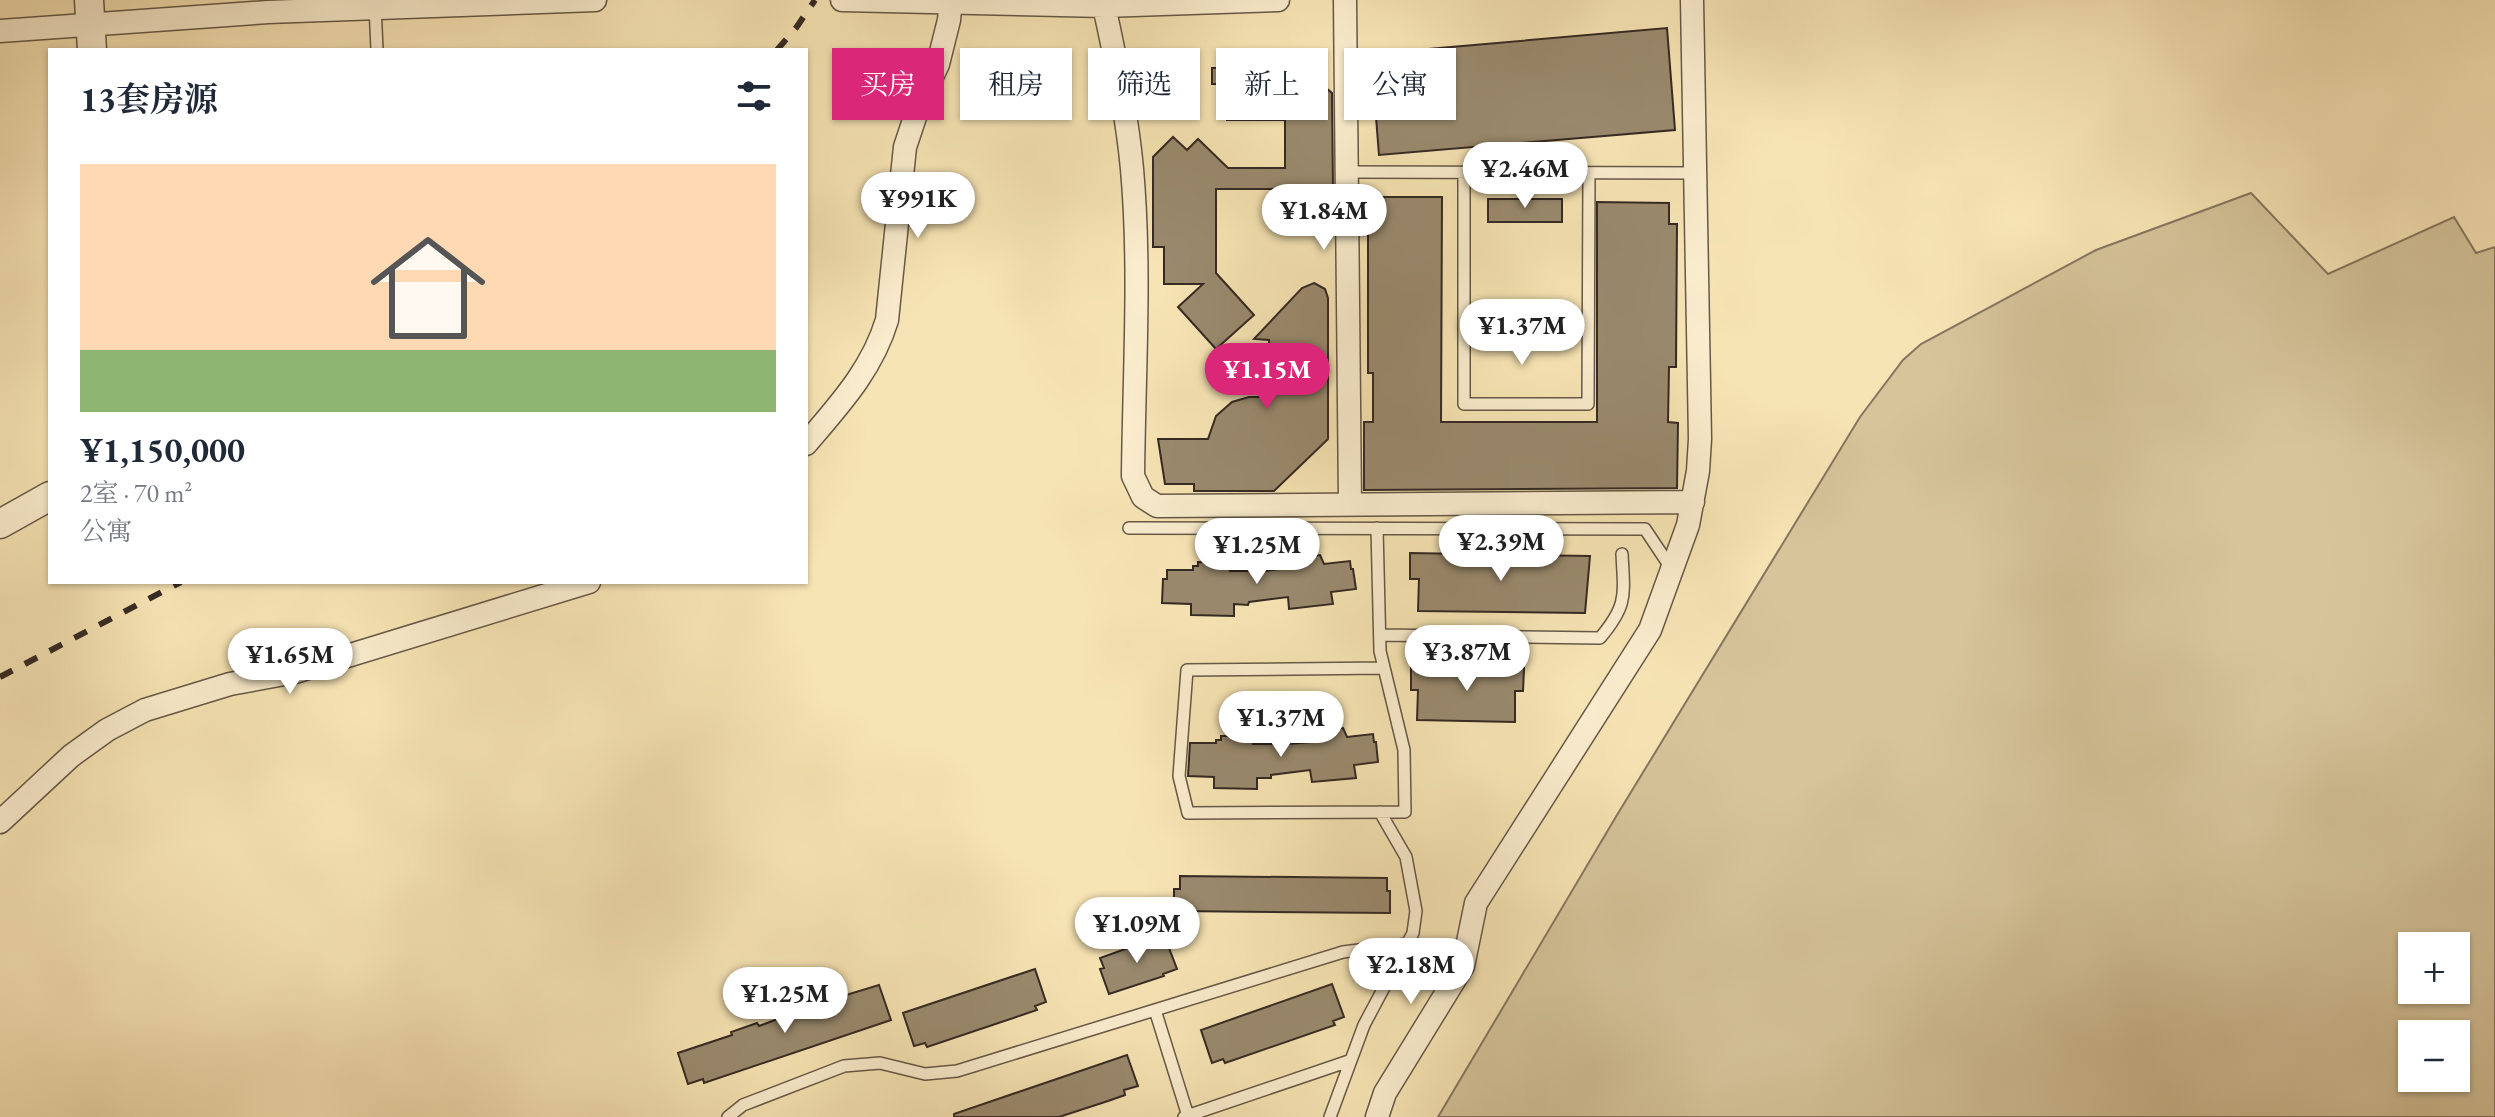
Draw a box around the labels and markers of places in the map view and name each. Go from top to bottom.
pin: ¥2.46M [1460,142,1590,210]
pin: ¥991K [862,172,974,240]
pin: ¥1.84M [1259,184,1389,252]
pin: ¥1.37M [1457,299,1587,367]
pin: ¥1.15M [1202,343,1332,411]
pin: ¥2.39M [1436,515,1566,583]
pin: ¥1.25M [1192,518,1322,586]
pin: ¥3.87M [1402,625,1532,693]
pin: ¥1.65M [225,628,355,696]
pin: ¥1.37M [1216,691,1346,759]
pin: ¥1.09M [1072,897,1202,965]
pin: ¥2.18M [1346,938,1476,1006]
pin: ¥1.25M [720,967,850,1035]

